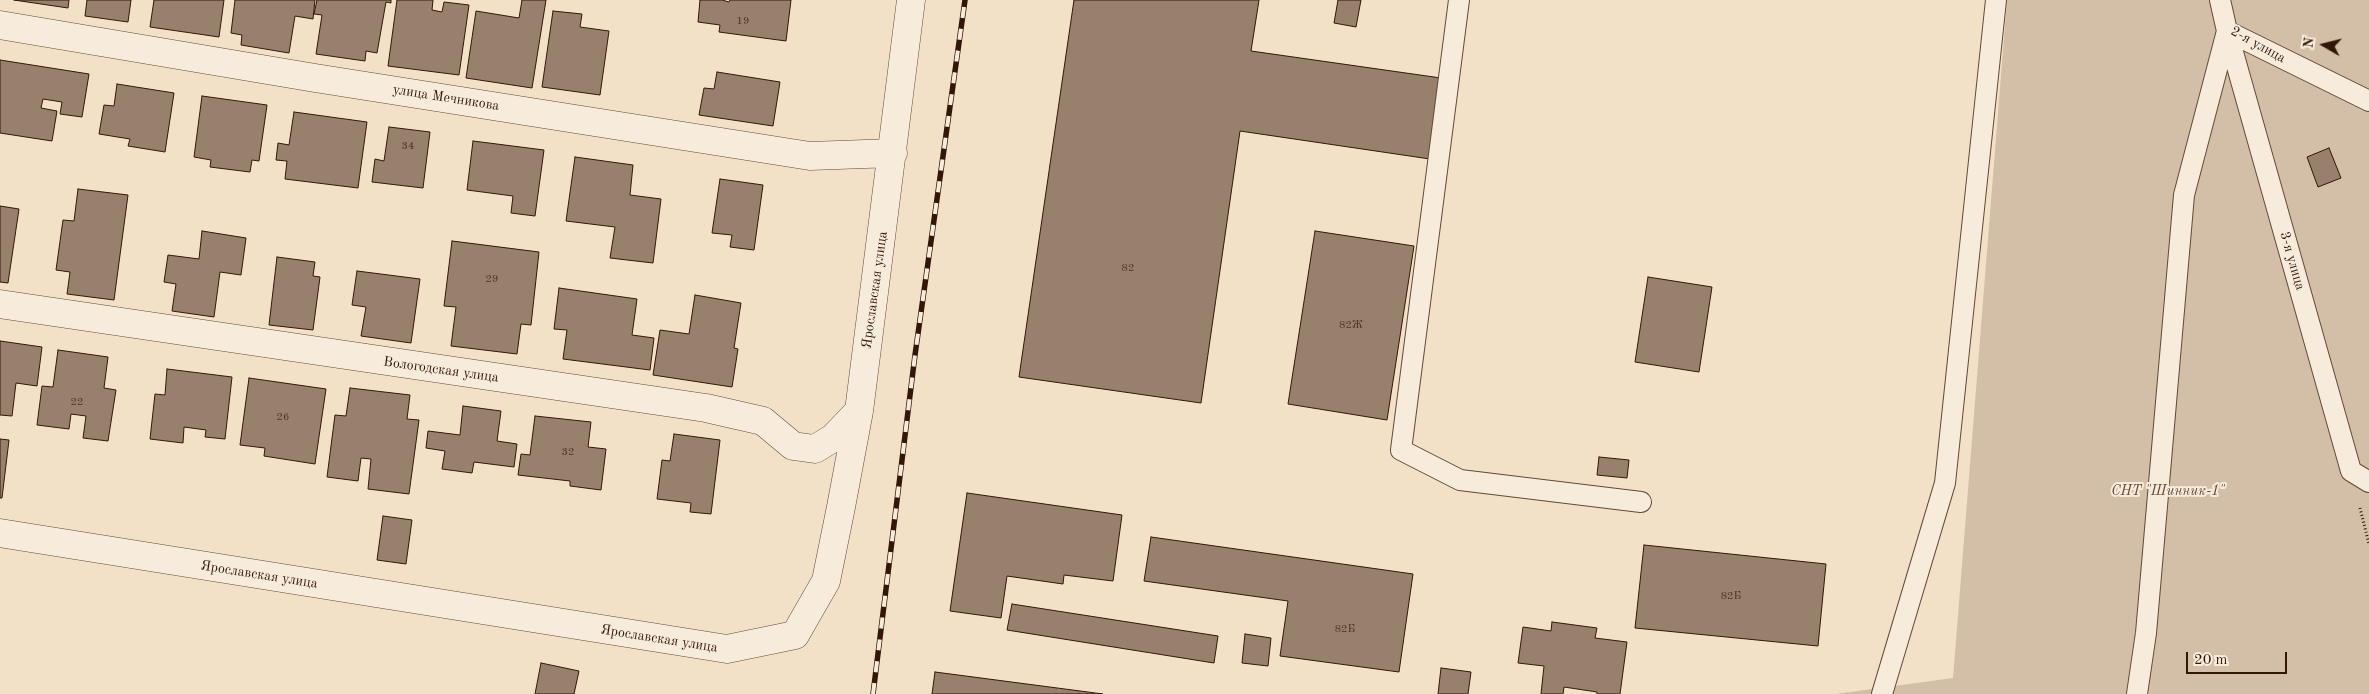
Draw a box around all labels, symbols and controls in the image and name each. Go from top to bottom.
house number: 19 [737,14,749,28]
north arrow [2299,20,2349,70]
street label: 2-я улица [2228,23,2288,67]
text: N [2301,37,2317,49]
street label: улица Мечникова [391,81,501,115]
house number: 34 [402,139,414,153]
street label: Ярославская улица [858,230,892,350]
street label: 3-я улица [2276,230,2308,292]
house number: 82 [1122,261,1134,275]
house number: 29 [486,272,498,286]
house number: 82Ж [1339,318,1363,332]
street label: Вологодская улица [382,354,500,386]
house number: 22 [71,395,83,409]
house number: 26 [277,410,289,424]
house number: 32 [562,445,574,459]
park label: СНТ "Шинник-1" [2111,483,2225,499]
street label: Ярославская улица [199,557,319,593]
house number: 82Б [1721,589,1741,603]
street label: Ярославская улица [599,621,719,657]
house number: 82Б [1335,622,1355,636]
scale bar [2189,642,2290,674]
text: 20 m [2194,653,2228,668]

